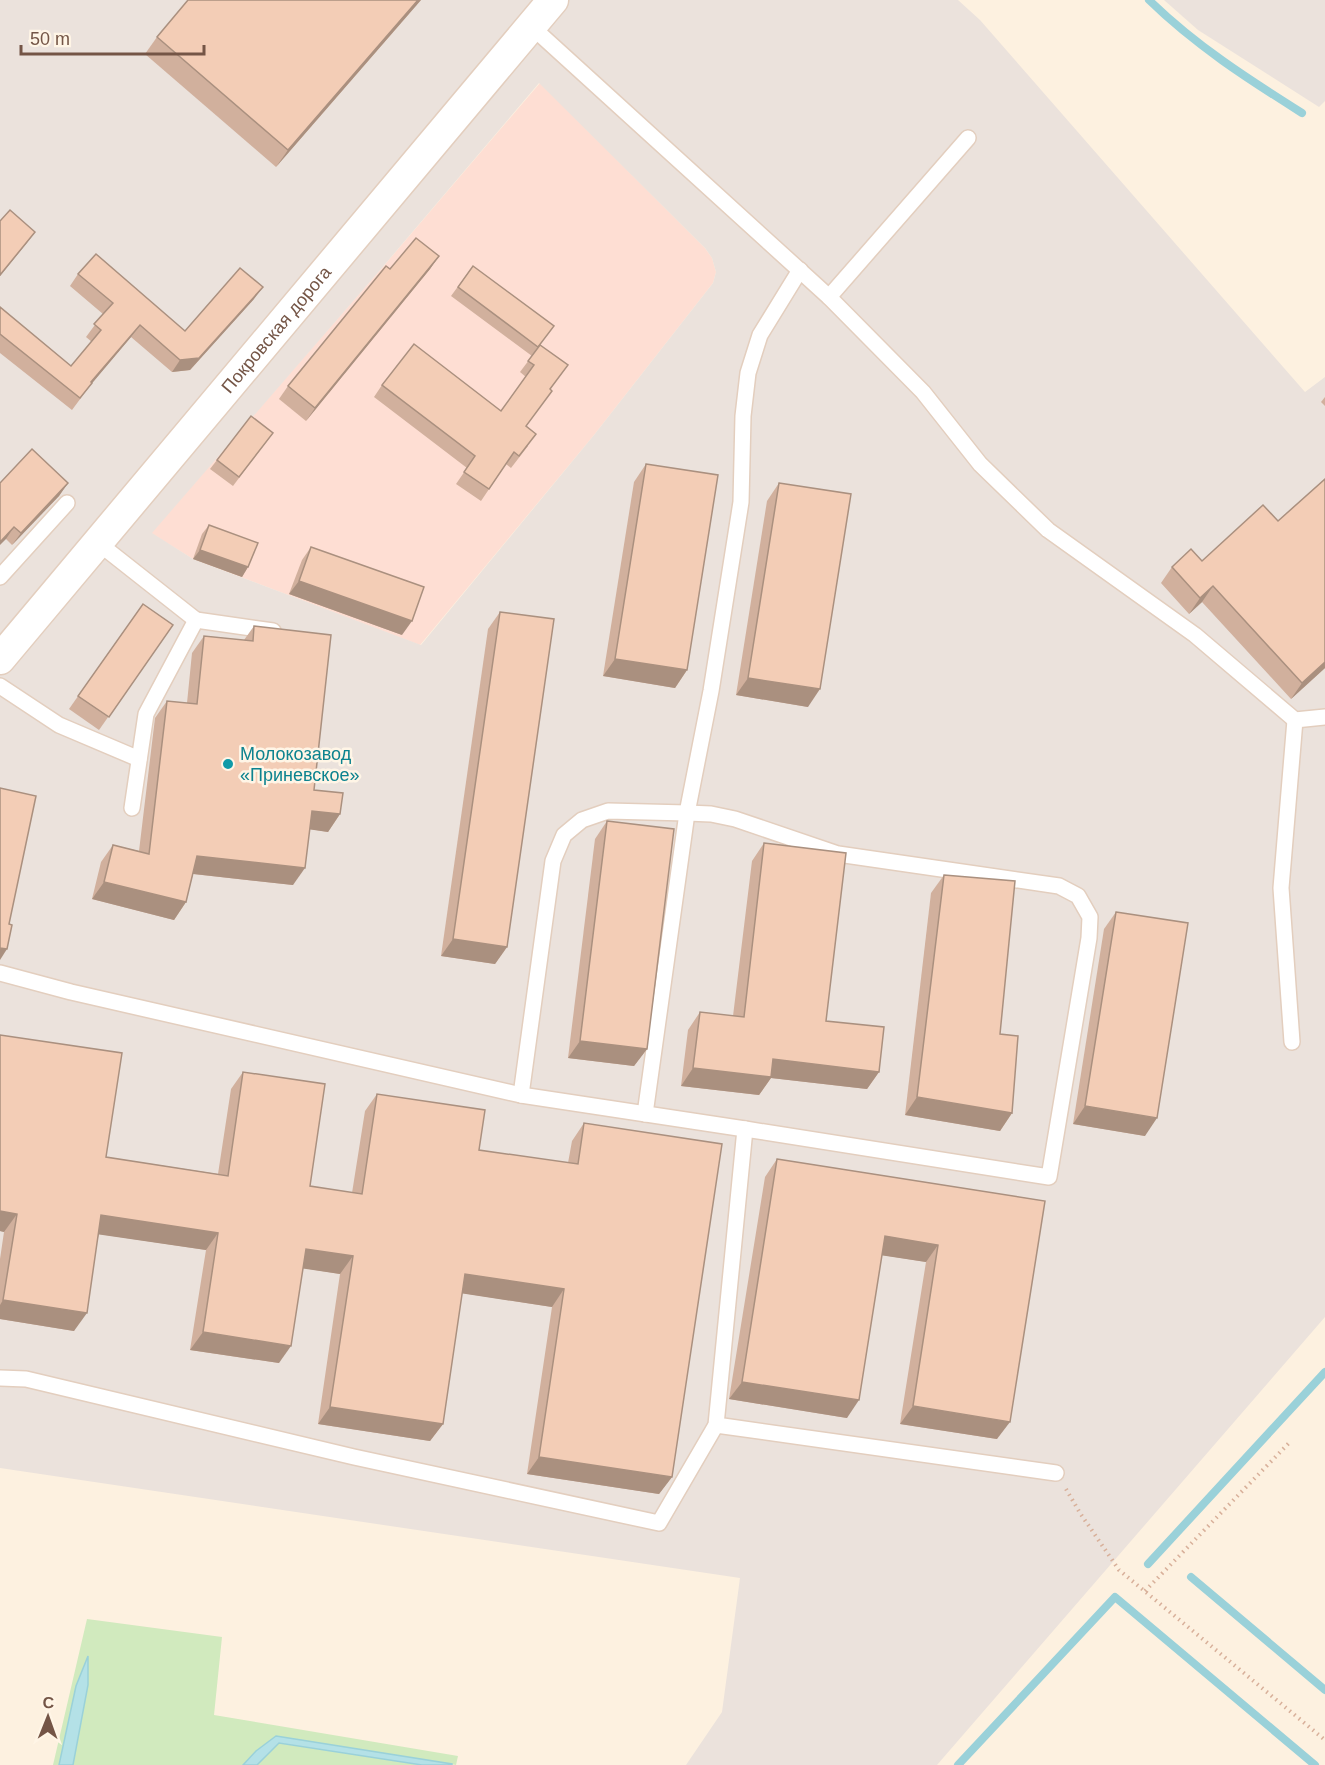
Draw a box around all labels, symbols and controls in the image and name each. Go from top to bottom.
scale bar [21,18,204,56]
text: 50 m [30,29,70,49]
street label: Покровская дорога [218,262,336,397]
place label: Молокозавод «Приневское» [240,744,359,785]
marker: Молокозавод «Приневское» [221,757,235,771]
north arrow [18,1687,78,1747]
text: С [42,1694,55,1711]

